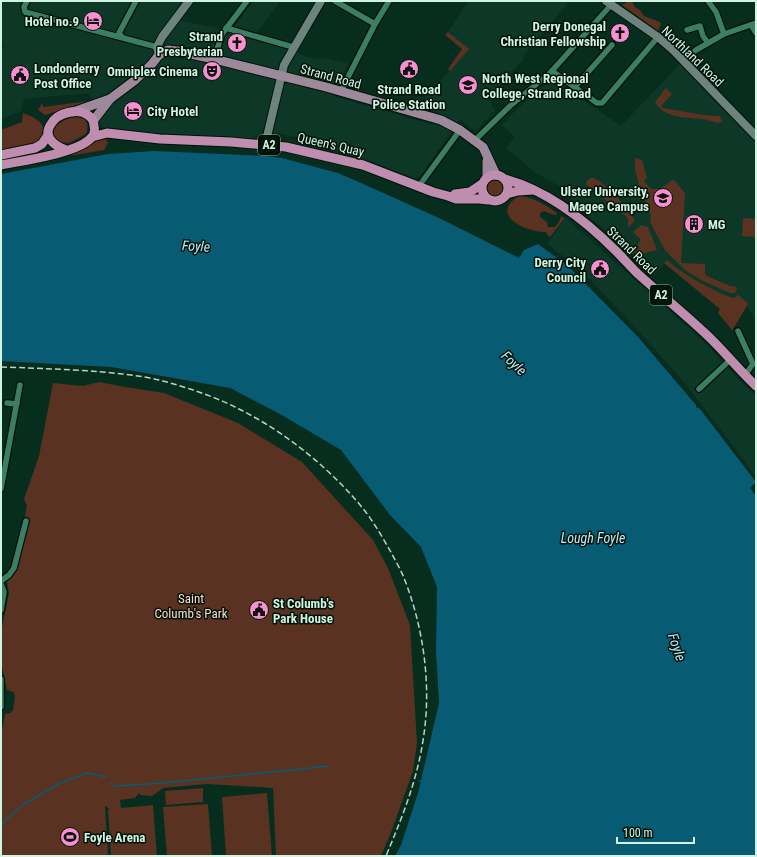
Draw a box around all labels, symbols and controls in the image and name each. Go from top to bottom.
hotel icon: Hotel no.9 [82,10,104,32]
place label: Hotel no.9 [25,14,79,29]
place label: Derry Donegal Christian Fellowship [500,19,606,49]
church icon: Derry Donegal Christian Fellowship [609,22,631,44]
street label: Northland Road [659,23,727,90]
place label: Strand Presbyterian [157,29,223,59]
church icon: Strand Presbyterian [226,32,248,54]
public building icon: Strand Road Police Station [398,58,420,80]
theatre icon: Omniplex Cinema [201,60,223,82]
place label: Londonderry Post Office [34,61,100,91]
street label: Strand Road [299,61,363,92]
public building icon: Londonderry Post Office [9,64,31,86]
place label: Omniplex Cinema [107,64,198,79]
place label: North West Regional College, Strand Road [482,71,591,101]
school or university icon: North West Regional College, Strand Road [457,74,479,96]
place label: Strand Road Police Station [373,82,445,112]
hotel icon: City Hotel [122,100,144,122]
place label: City Hotel [147,104,198,119]
street label: Queen's Quay [296,130,366,160]
road number: A2 [258,135,280,155]
place label: Ulster University, Magee Campus [560,184,649,214]
school or university icon: Ulster University, Magee Campus [652,187,674,209]
building icon: MG [683,213,705,235]
place label: MG [708,217,726,232]
street label: Strand Road [604,223,659,277]
water label: Foyle [181,237,211,255]
place label: Derry City Council [534,255,586,285]
public building icon: Derry City Council [589,258,611,280]
road number: A2 [650,285,672,305]
water label: Foyle [498,348,530,378]
water label: Lough Foyle [561,530,625,546]
park label: Saint Columb's Park [154,591,228,621]
place label: St Columb's Park House [273,596,334,626]
public building icon: St Columb's Park House [248,599,270,621]
water label: Foyle [665,631,689,663]
scale bar [617,819,694,845]
sports icon: Foyle Arena [59,826,81,848]
text: 100 m [623,826,653,840]
place label: Foyle Arena [84,830,145,845]

